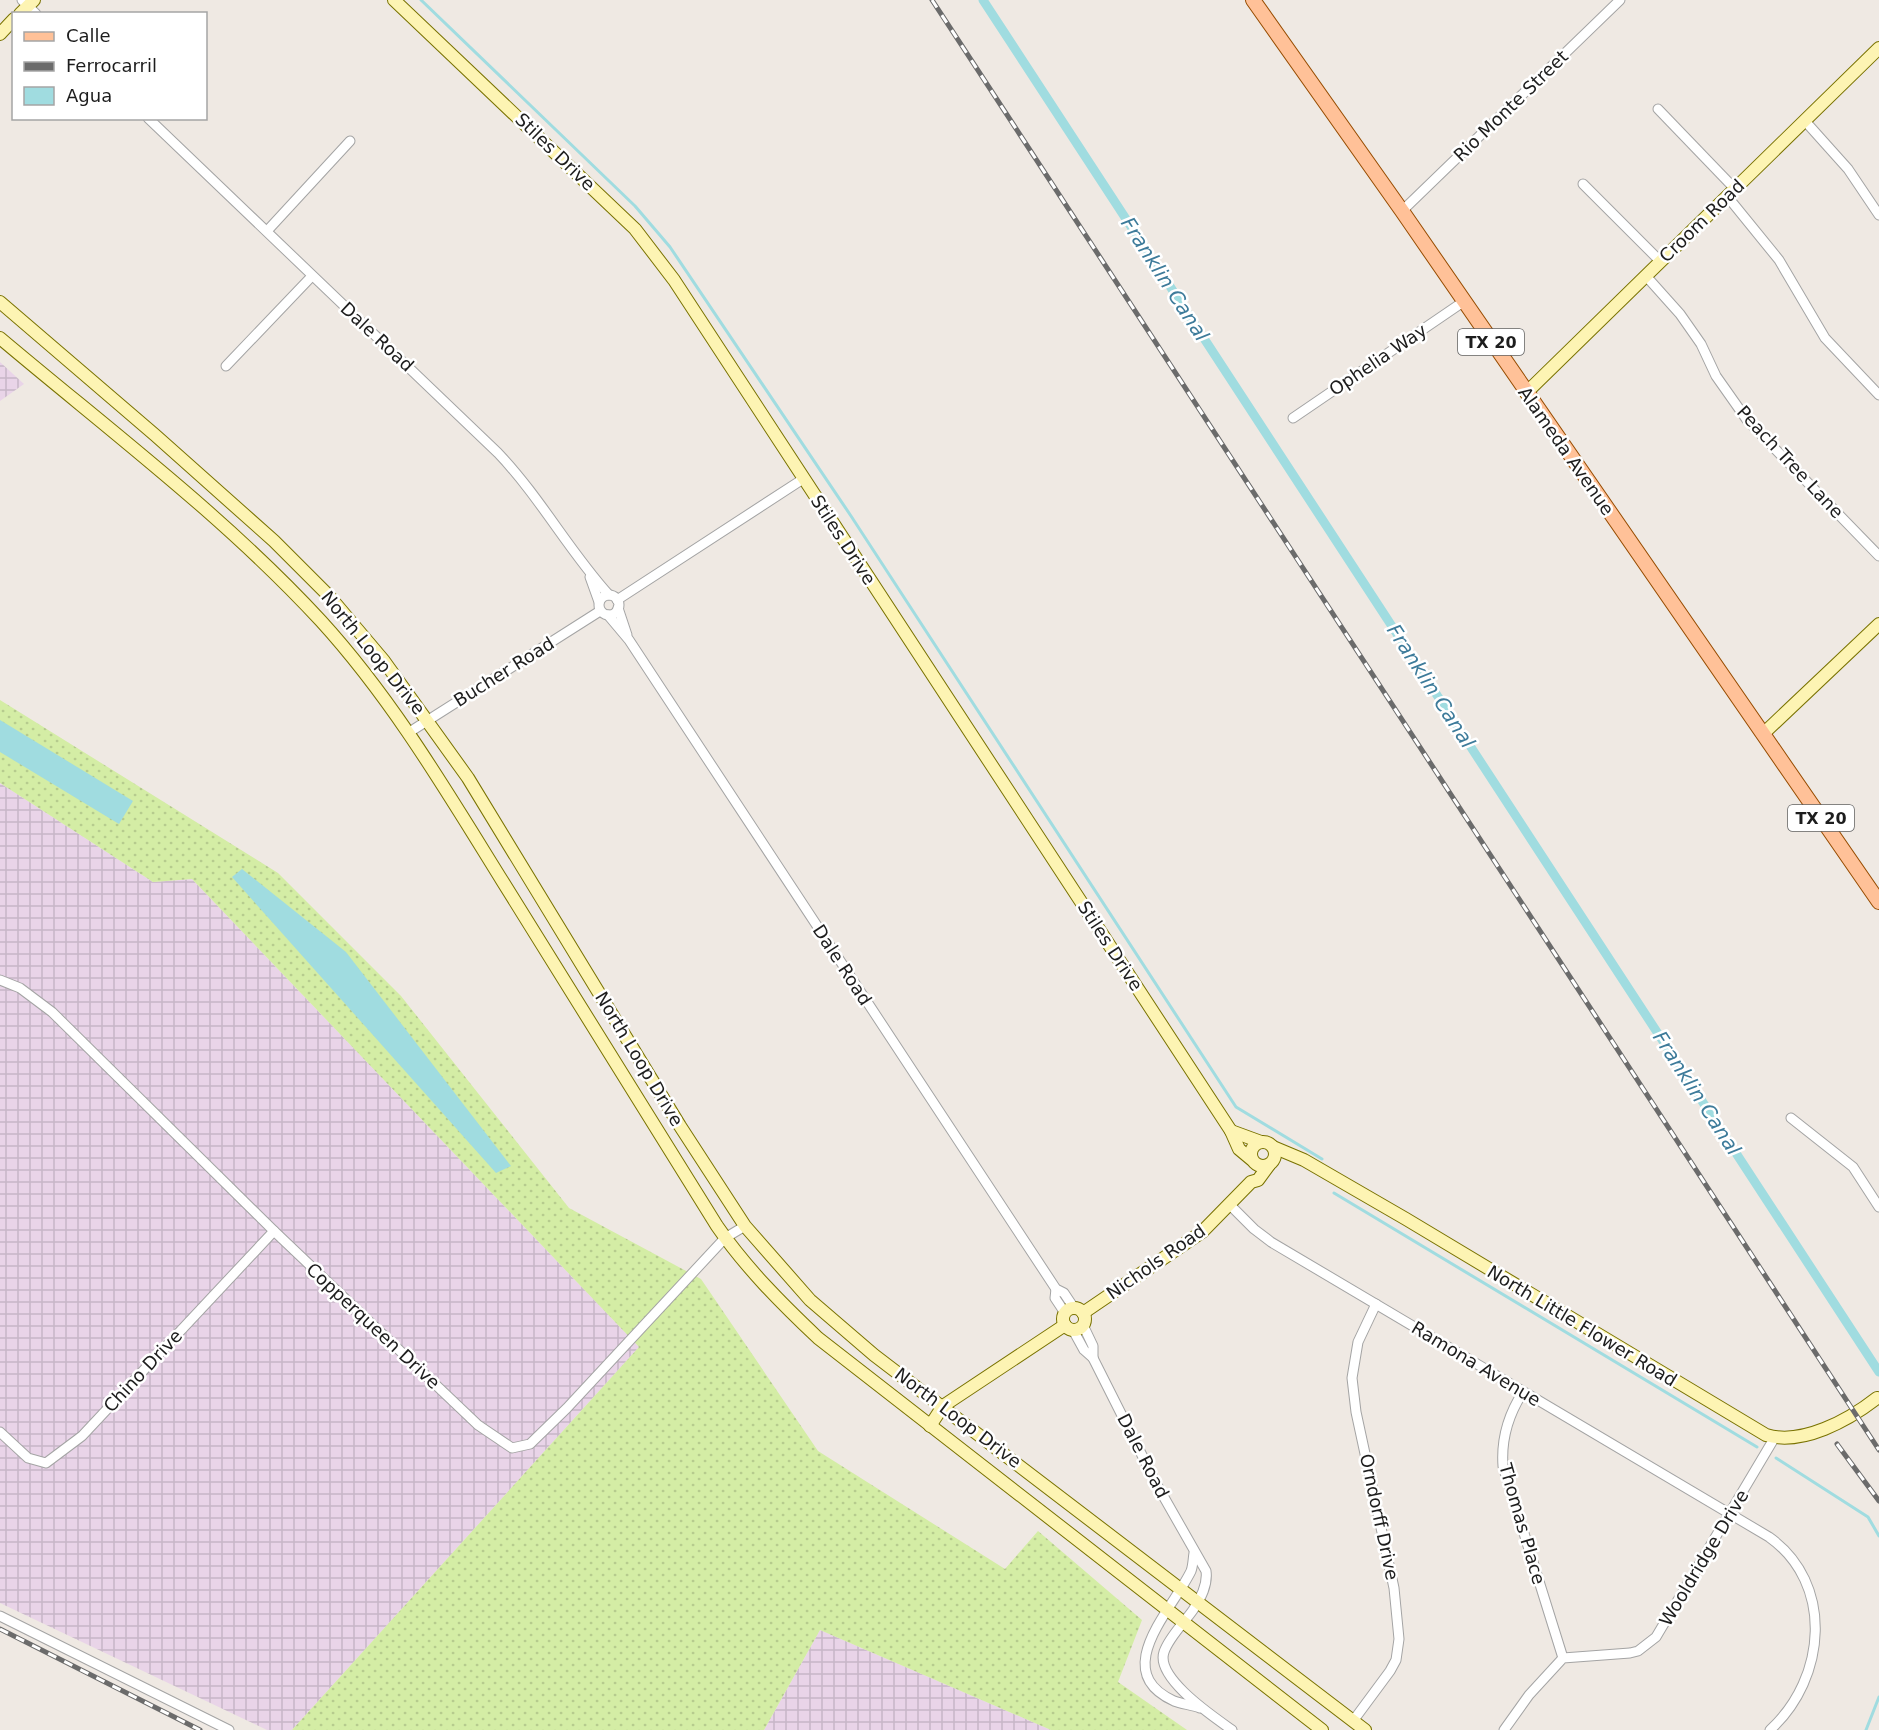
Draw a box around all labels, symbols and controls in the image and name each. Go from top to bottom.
legend [12,12,207,120]
text: Calle [66,25,111,46]
street label: Rio Monte Street [1449,46,1572,166]
text: Ferrocarril [66,55,157,76]
text: Agua [66,85,112,106]
street label: Stiles Drive [511,108,600,195]
street label: Croom Road [1655,175,1749,266]
water label: Franklin Canal [1116,212,1214,346]
street label: Dale Road [337,298,418,376]
street label: Ophelia Way [1325,319,1431,400]
road number: TX 20 [1458,329,1524,355]
street label: Alameda Avenue [1514,382,1619,519]
street label: Peach Tree Lane [1733,401,1848,522]
street label: Stiles Drive [807,491,880,588]
street label: North Loop Drive [317,587,430,719]
water label: Franklin Canal [1382,619,1480,753]
street label: Bucher Road [450,632,558,711]
road number: TX 20 [1788,805,1854,831]
street label: Stiles Drive [1074,897,1147,994]
street label: Dale Road [809,920,876,1009]
street label: North Loop Drive [591,988,688,1130]
water label: Franklin Canal [1648,1026,1746,1160]
street label: Nichols Road [1102,1220,1209,1303]
street label: Copperqueen Drive [302,1258,444,1393]
street label: North Little Flower Road [1484,1261,1681,1391]
street label: Ramona Avenue [1408,1317,1545,1410]
street label: Chino Drive [99,1325,186,1416]
street label: North Loop Drive [891,1363,1026,1472]
street label: Dale Road [1113,1410,1174,1501]
street label: Orndorff Drive [1356,1452,1403,1582]
street label: Thomas Place [1495,1460,1550,1587]
street label: Wooldridge Drive [1655,1486,1753,1630]

